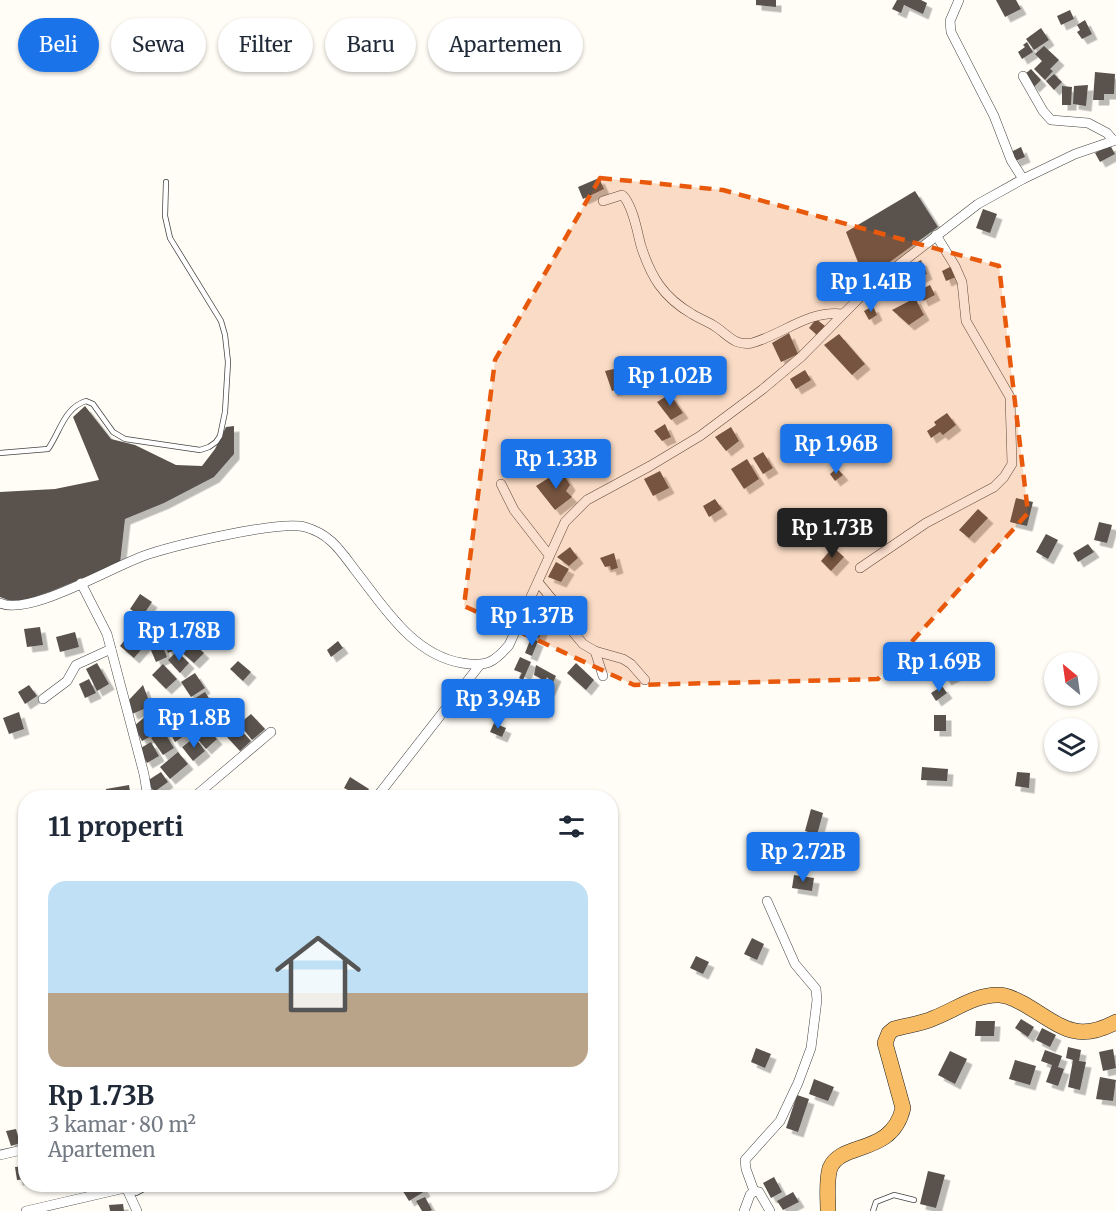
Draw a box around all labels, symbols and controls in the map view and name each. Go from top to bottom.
chip: Beli [18,18,99,72]
chip: Sewa [111,18,206,72]
chip: Filter [218,18,313,72]
chip: Baru [325,18,416,72]
chip: Apartemen [428,18,583,72]
pin: Rp 1.41B [809,262,933,313]
text: Rp 1.41B [831,269,911,294]
pin: Rp 1.02B [608,356,732,407]
text: Rp 1.02B [628,363,712,388]
pin: Rp 1.96B [774,424,898,475]
text: Rp 1.96B [794,431,878,456]
pin: Rp 1.33B [494,439,618,490]
text: Rp 1.33B [515,446,597,471]
pin: Rp 1.73B [770,508,894,559]
text: Rp 1.73B [791,515,873,540]
pin: Rp 1.37B [470,596,594,647]
text: Rp 1.37B [490,603,574,628]
pin: Rp 1.78B [117,611,241,662]
text: Rp 1.78B [138,618,220,643]
pin: Rp 1.69B [877,642,1001,693]
text: Rp 1.69B [897,649,981,674]
north arrow [1044,652,1098,706]
map controls [1044,652,1098,772]
pin: Rp 3.94B [436,679,560,730]
text: Rp 3.94B [456,686,540,711]
pin: Rp 1.8B [139,698,249,749]
text: Rp 1.8B [158,705,230,730]
button: layers [1044,718,1098,772]
text: 11 properti [48,810,184,843]
icon: filters [555,810,588,843]
pin: Rp 2.72B [741,832,865,883]
text: Rp 2.72B [761,839,845,864]
icon: home [264,920,372,1028]
text: Rp 1.73B [48,1079,154,1112]
text: 3 kamar · 80 m² [48,1112,196,1137]
text: Apartemen [48,1137,155,1162]

